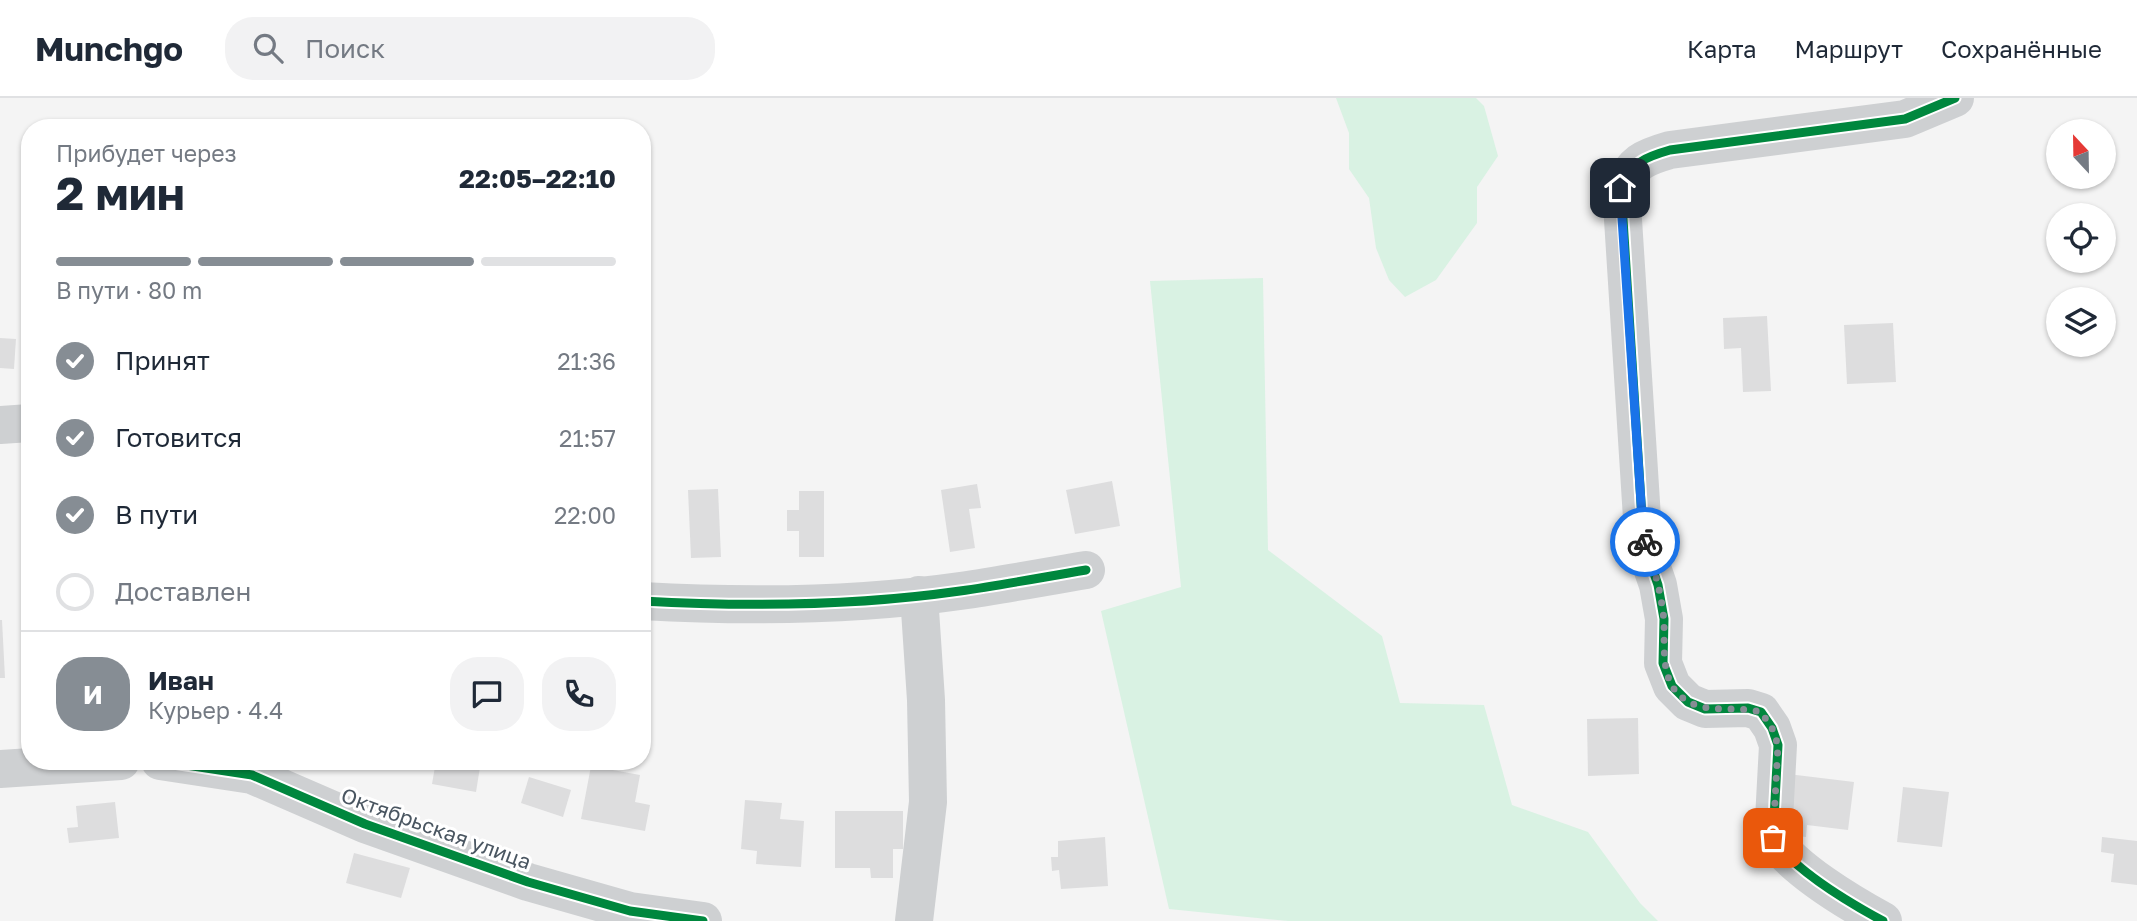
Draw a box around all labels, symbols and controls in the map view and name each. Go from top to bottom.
search box [225,17,715,80]
text: Munchgo [35,29,183,68]
icon: search [249,29,287,67]
text: Поиск [305,33,385,64]
text: Карта [1687,34,1757,63]
text: Маршрут [1795,34,1903,63]
text: Сохранённые [1941,34,2102,63]
north arrow [2046,119,2116,189]
map controls [2046,119,2116,357]
text: Прибудет через [56,139,237,167]
pin [1590,158,1650,218]
text: 22:05–22:10 [459,163,616,194]
text: 2 мин [56,165,185,220]
icon: home [1601,169,1639,207]
button: locate [2046,203,2116,273]
text: В пути · 80 m [56,276,202,304]
button: layers [2046,287,2116,357]
icon: check [56,342,94,380]
text: Принят [115,345,210,376]
text: 21:36 [557,347,616,375]
icon: check [56,419,94,457]
text: Готовится [115,422,242,453]
text: 21:57 [559,424,616,452]
icon: check [56,496,94,534]
text: В пути [115,499,198,530]
text: 22:00 [554,501,616,529]
courier [1610,507,1680,577]
icon: bike [1626,523,1664,561]
text: Доставлен [115,576,251,607]
button: chat [450,657,524,731]
button: phone [542,657,616,731]
text: Иван [148,665,214,696]
text: И [83,679,103,710]
text: Курьер · 4.4 [148,696,283,724]
street label: Октябрьская улица [338,782,535,875]
pin [1743,808,1803,868]
icon: bag [1754,819,1792,857]

